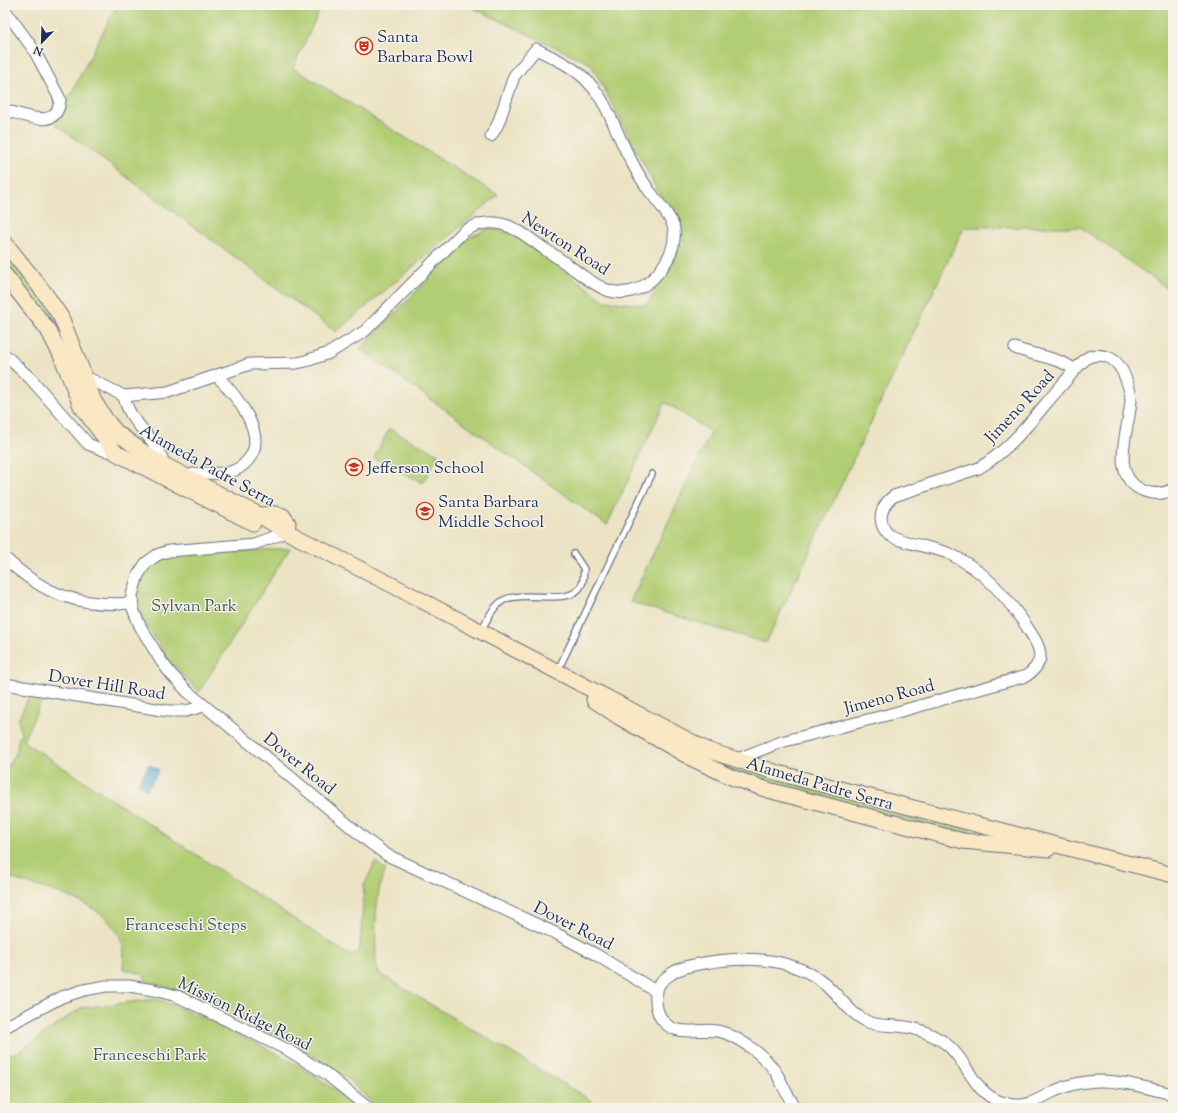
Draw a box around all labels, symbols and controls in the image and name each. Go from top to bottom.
north arrow [22,22,62,62]
place label: Santa Barbara Bowl [377,26,473,70]
theatre icon: Santa Barbara Bowl [354,36,374,56]
text: N [31,41,47,60]
street label: Newton Road [516,207,614,282]
street label: Jimeno Road [979,365,1061,450]
street label: Alameda Padre Serra [135,419,280,514]
school or university icon: Jefferson School [344,457,364,477]
place label: Jefferson School [366,457,485,481]
place label: Santa Barbara Middle School [438,491,545,535]
school or university icon: Santa Barbara Middle School [415,501,435,521]
park label: Sylvan Park [151,595,237,619]
street label: Dover Hill Road [46,665,167,707]
street label: Jimeno Road [841,674,938,722]
street label: Dover Road [257,728,340,801]
street label: Alameda Padre Serra [743,752,896,817]
street label: Dover Road [529,896,618,957]
park label: Franceschi Steps [125,914,247,938]
street label: Mission Ridge Road [173,972,315,1058]
park label: Franceschi Park [93,1044,207,1068]

